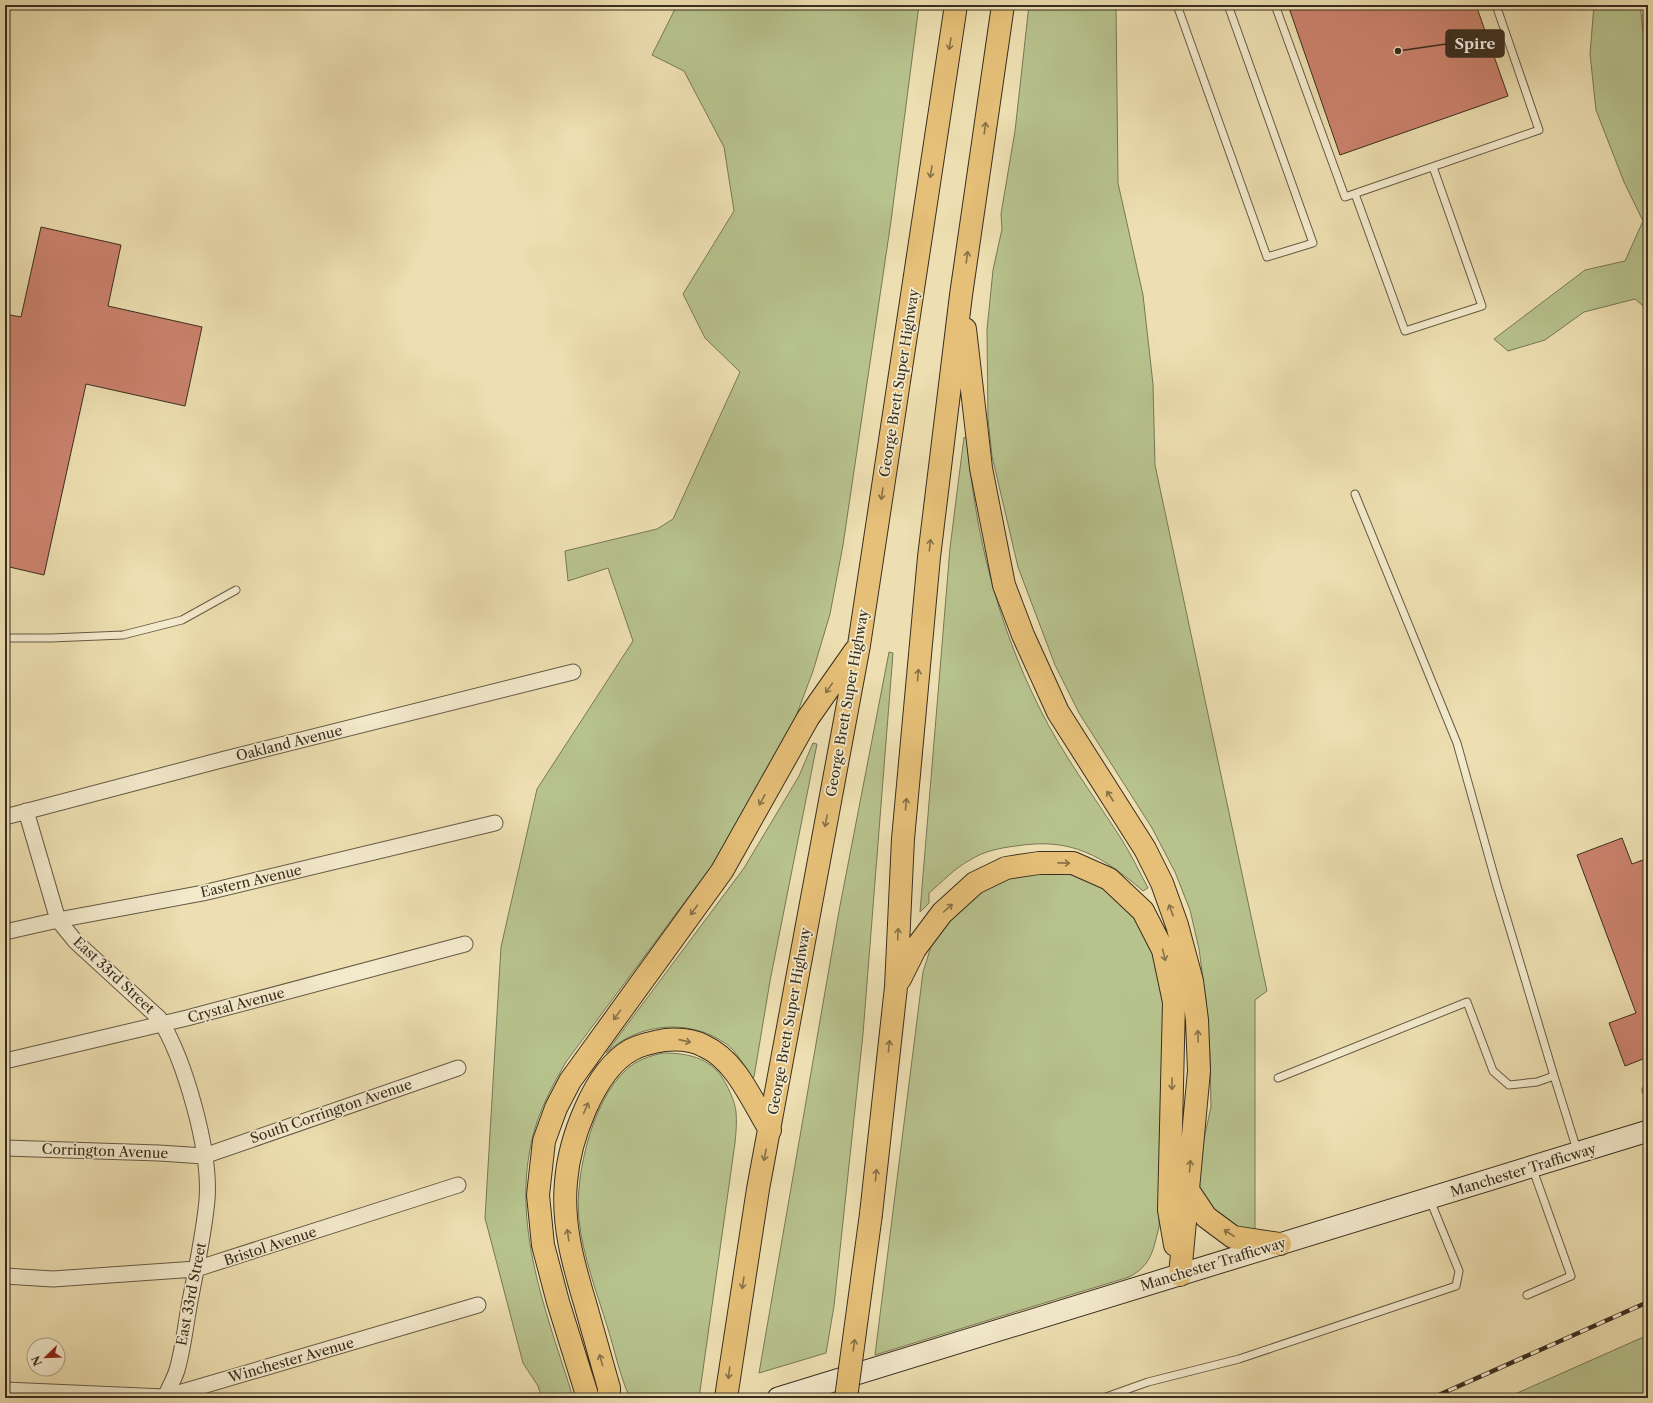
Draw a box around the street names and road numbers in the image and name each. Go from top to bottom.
street label: George Brett Super Highway [875,287,923,478]
street label: George Brett Super Highway [822,608,872,798]
street label: Oakland Avenue [234,721,344,765]
street label: Eastern Avenue [199,861,304,901]
street label: George Brett Super Highway [764,926,814,1116]
street label: East 33rd Street [70,933,158,1017]
street label: Crystal Avenue [186,983,287,1027]
street label: South Corrington Avenue [248,1075,414,1147]
street label: Manchester Trafficway [1448,1139,1598,1201]
street label: Corrington Avenue [41,1140,169,1162]
street label: Bristol Avenue [221,1222,319,1269]
street label: Manchester Trafficway [1138,1233,1288,1295]
street label: East 33rd Street [172,1241,210,1347]
street label: Winchester Avenue [225,1333,356,1387]

